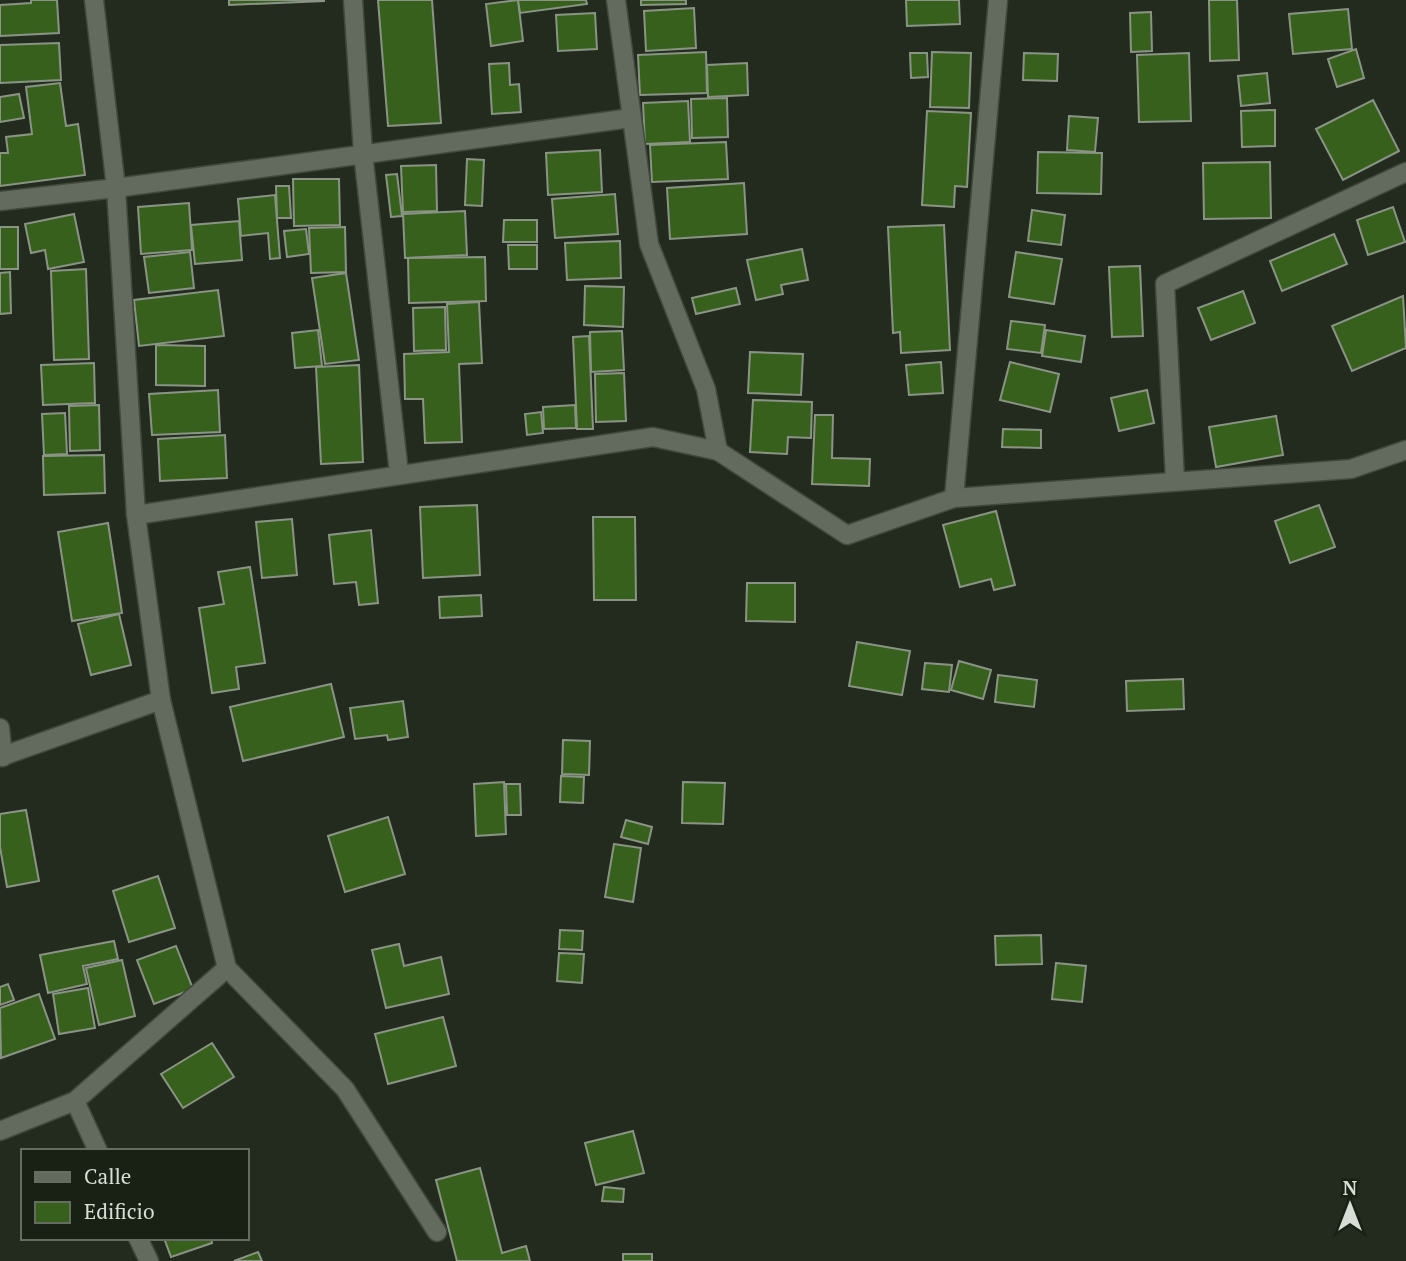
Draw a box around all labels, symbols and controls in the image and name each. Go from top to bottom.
legend [21,1149,248,1240]
text: Calle [84,1162,131,1190]
north arrow [1315,1170,1385,1240]
text: N [1343,1175,1358,1200]
text: Edificio [84,1197,155,1225]

